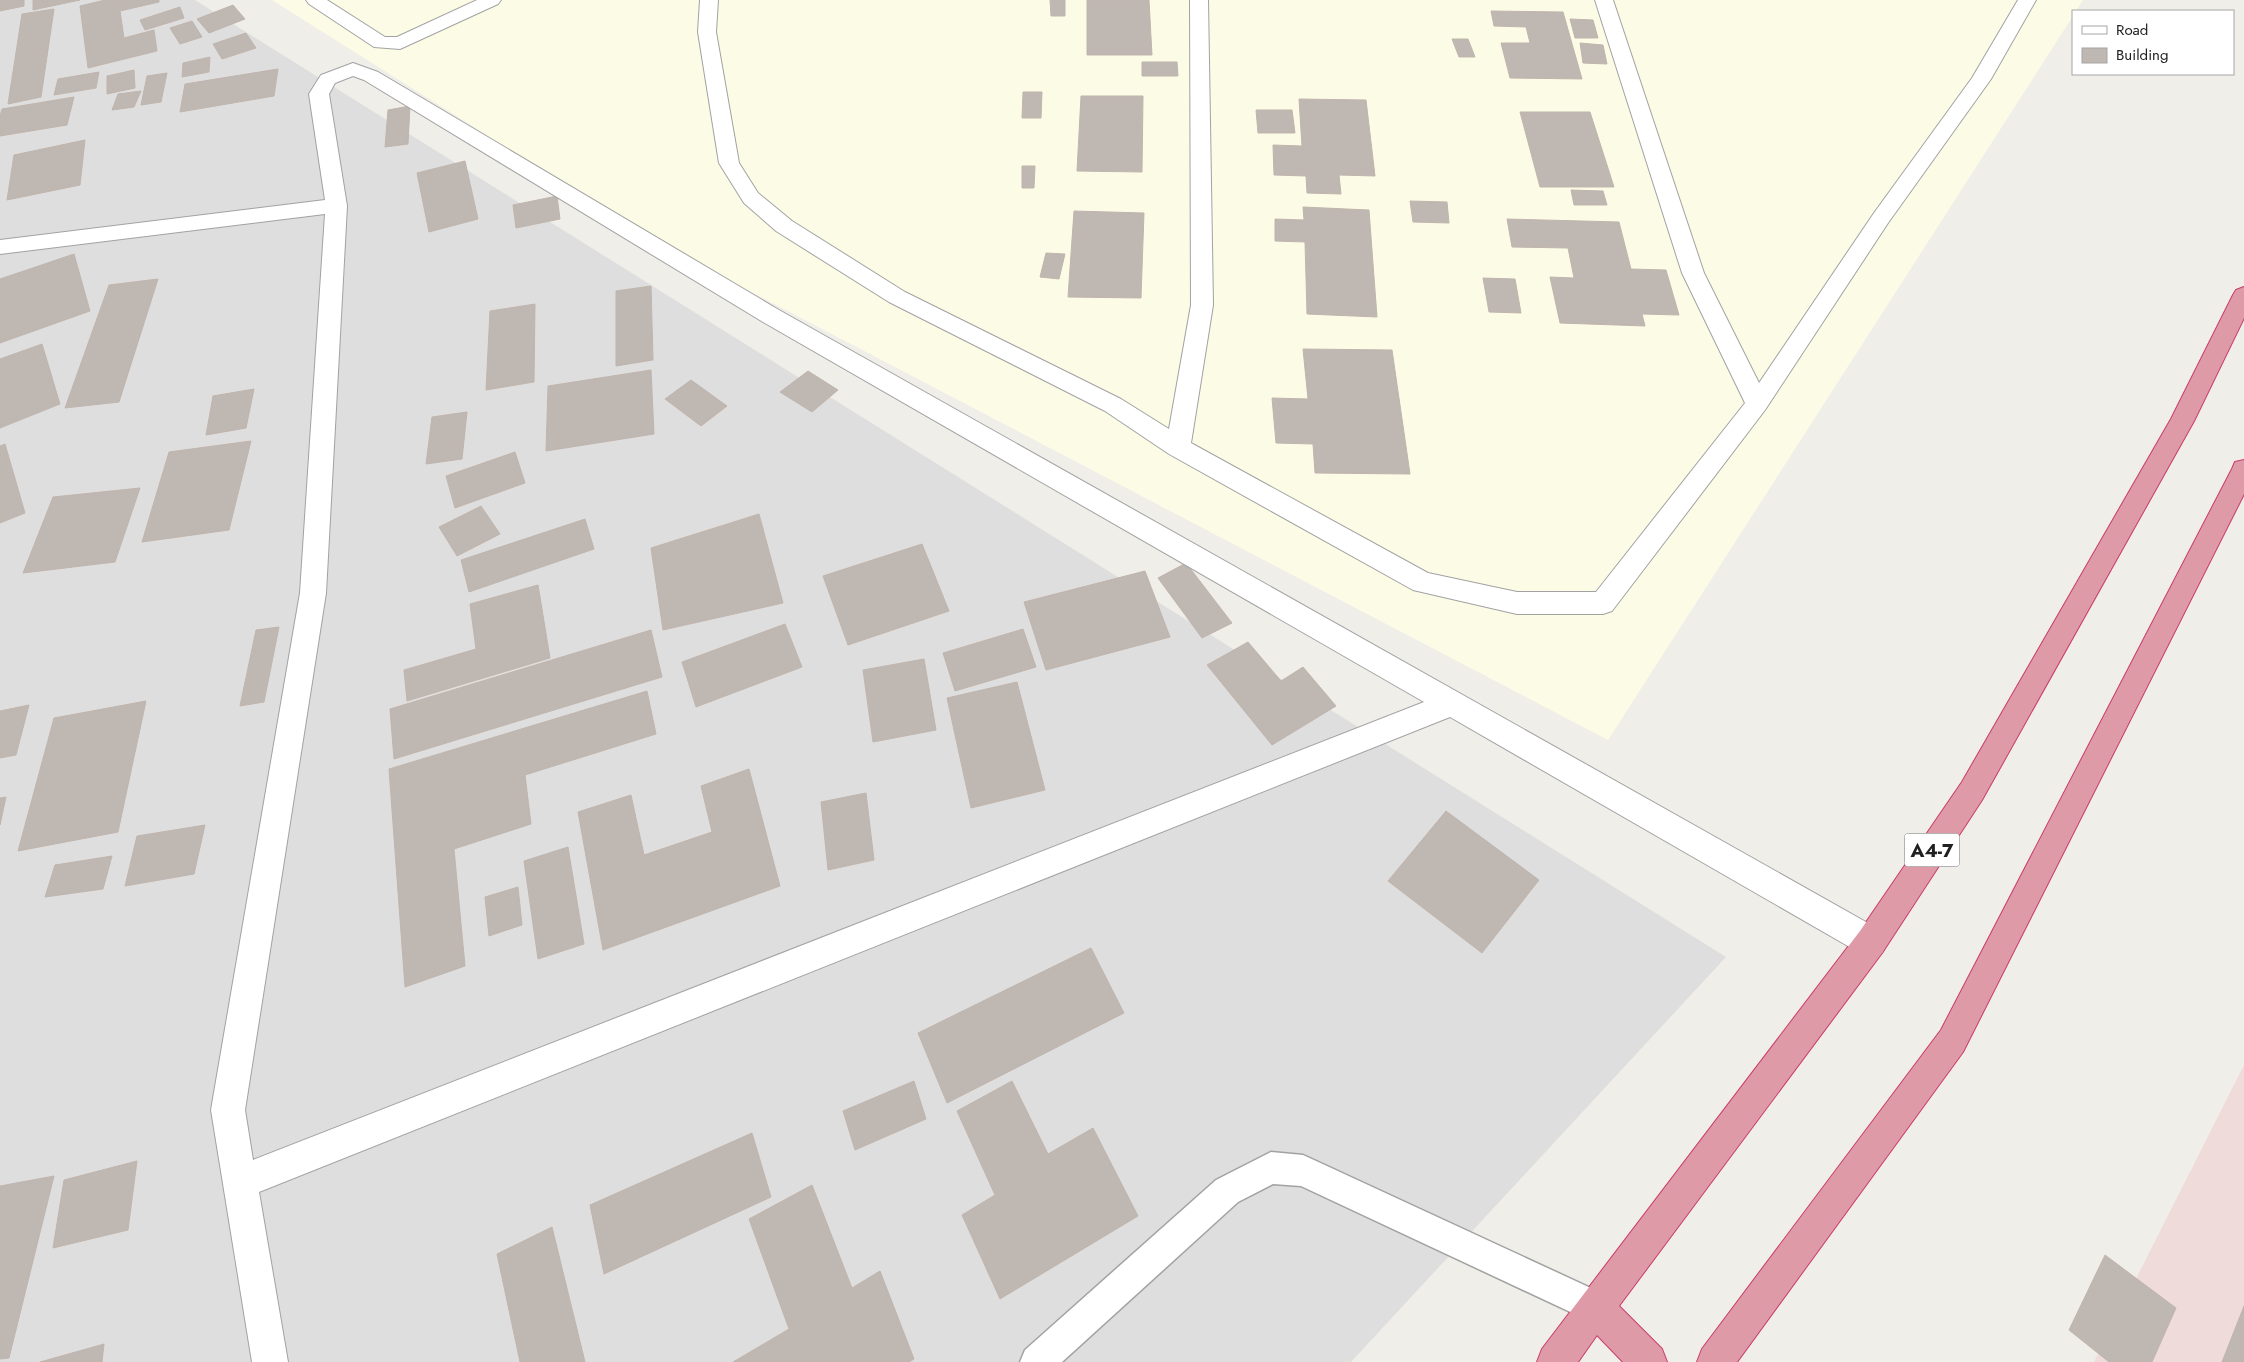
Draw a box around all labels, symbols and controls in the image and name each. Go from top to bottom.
legend [2072,10,2234,75]
text: Road [2116,19,2148,41]
text: Building [2116,44,2168,66]
road number: A4-7 [1904,834,1960,866]

